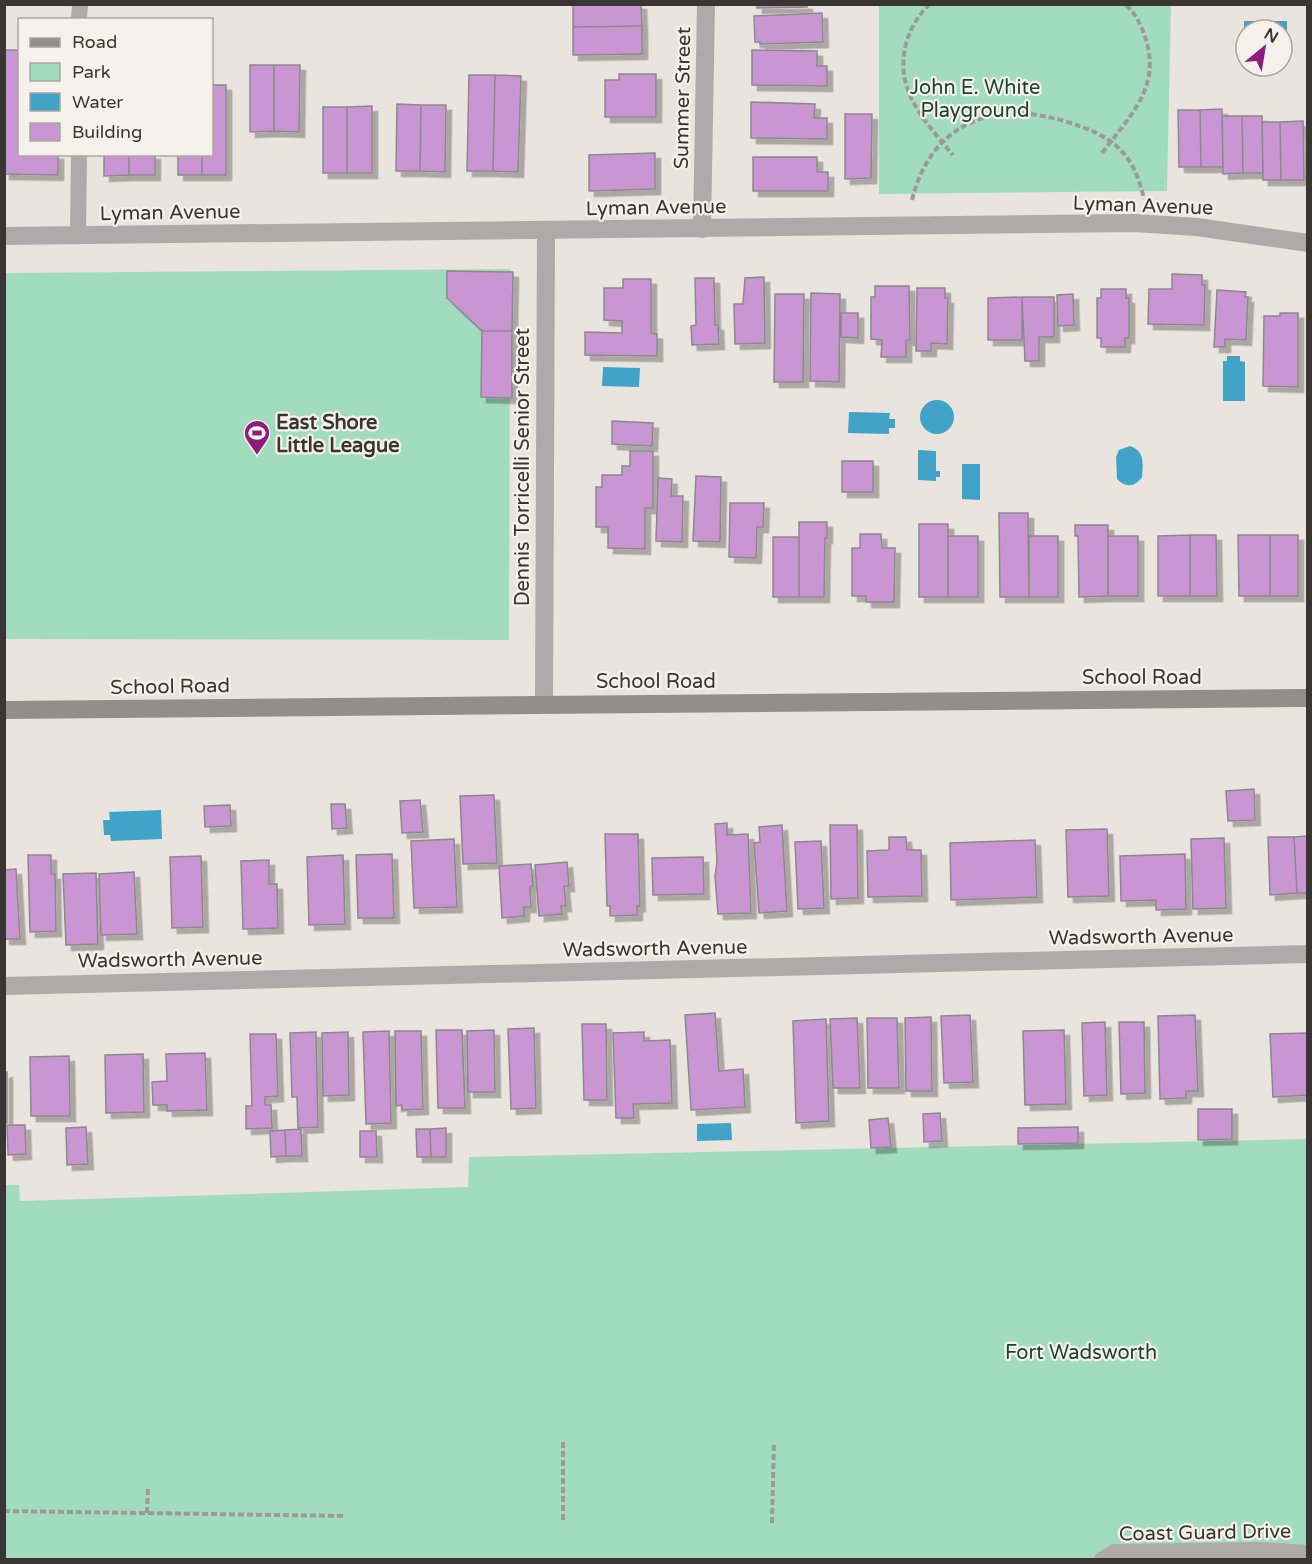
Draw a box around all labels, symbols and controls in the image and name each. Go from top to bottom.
legend [18,18,213,156]
north arrow [1234,18,1294,78]
text: N [1260,24,1282,48]
street label: Summer Street [670,26,696,169]
text: Road [72,31,117,53]
text: Park [72,61,111,83]
park label: John E. White Playground [910,76,1040,123]
text: Water [72,91,123,113]
text: Building [72,121,142,143]
street label: Lyman Avenue [1072,192,1214,220]
street label: Lyman Avenue [585,195,727,221]
street label: Lyman Avenue [99,200,241,226]
street label: Dennis Torricelli Senior Street [511,327,535,606]
place label: East Shore Little League [276,411,399,458]
sports icon: East Shore Little League [242,418,272,456]
street label: School Road [1082,666,1202,690]
street label: School Road [596,670,716,694]
street label: School Road [110,674,230,700]
street label: Wadsworth Avenue [1048,923,1234,951]
street label: Wadsworth Avenue [562,935,748,963]
street label: Wadsworth Avenue [77,946,263,974]
park label: Fort Wadsworth [1005,1341,1157,1365]
street label: Coast Guard Drive [1119,1519,1291,1547]

